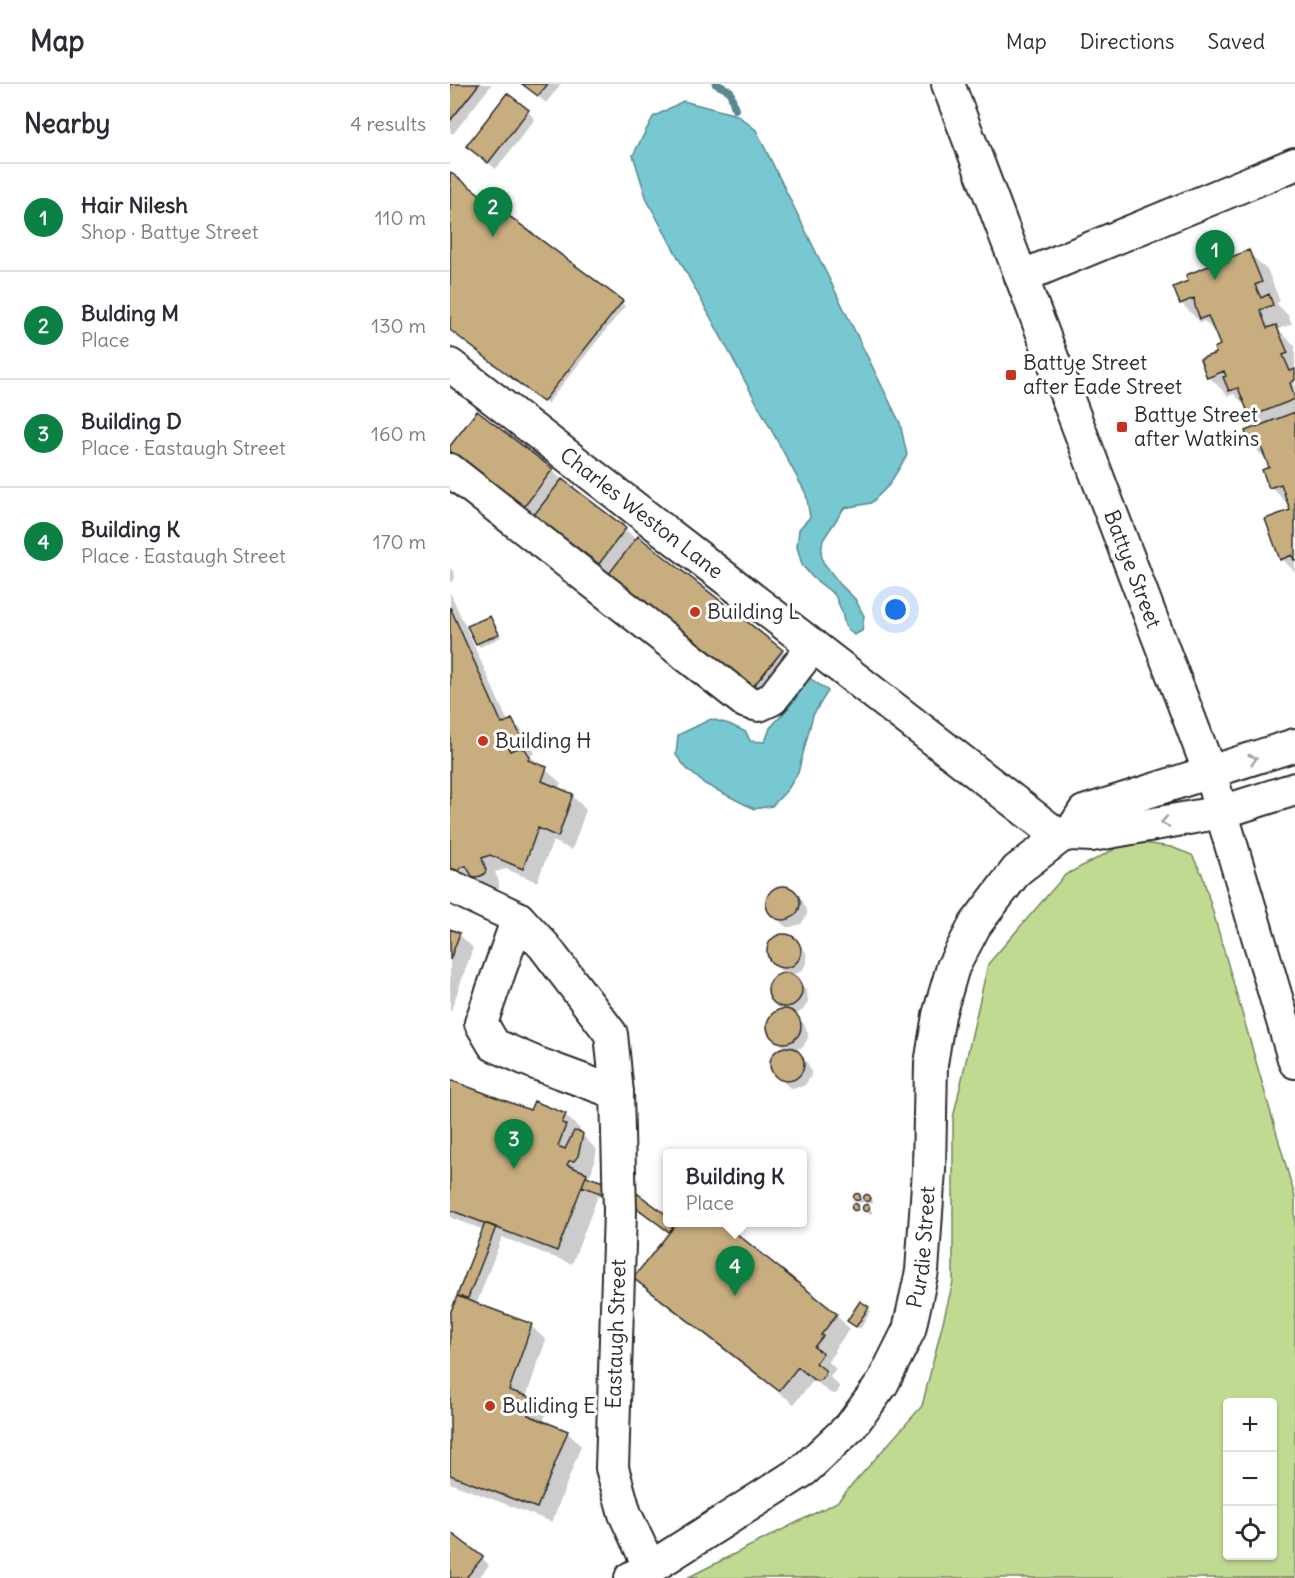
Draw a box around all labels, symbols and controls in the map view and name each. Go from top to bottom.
text: Map [30,23,84,59]
text: Map [1006,28,1047,55]
text: Directions [1080,28,1174,55]
text: Saved [1207,28,1265,55]
text: Nearby [24,107,110,140]
text: 4 results [350,111,426,136]
pin: 2 [474,188,513,237]
text: Hair Nilesh [81,191,188,219]
text: 1 [40,205,47,230]
text: 110 m [375,205,426,230]
text: Shop · Battye Street [81,219,259,244]
pin: 1 [1196,230,1234,280]
text: Bulding M [81,299,179,327]
text: 2 [38,313,49,338]
text: 130 m [371,313,426,338]
text: Place [81,327,129,352]
place label: Battye Street after Eade Street [1023,349,1182,400]
marker: Battye Street after Eade Street [1004,368,1018,382]
place label: Battye Street after Watkins [1134,401,1259,452]
text: Building D [81,407,182,435]
marker: Battye Street after Watkins [1115,420,1129,434]
text: 3 [38,421,49,446]
text: 160 m [371,421,426,446]
text: Place · Eastaugh Street [81,435,286,460]
street label: Charles Weston Lane [555,441,729,584]
street label: Battye Street [1098,506,1168,632]
text: Building K [81,515,180,543]
text: 4 [38,529,49,554]
text: 170 m [373,529,426,554]
text: Place · Eastaugh Street [81,543,286,568]
your location [881,595,910,624]
place label: Building L [707,598,800,625]
marker: Building L [688,605,702,619]
place label: Building H [495,727,591,754]
marker: Building H [476,734,490,748]
one-way arrow [1247,754,1258,766]
one-way arrow [1160,816,1169,828]
pin: 3 [494,1120,534,1169]
popup [663,1149,807,1227]
text: Building K [686,1162,784,1190]
street label: Purdie Street [900,1185,941,1311]
text: Place [686,1190,734,1215]
pin: 4 [716,1246,754,1296]
street label: Eastaugh Street [599,1259,632,1409]
place label: Buliding E [502,1392,596,1419]
map controls [1223,1398,1277,1560]
button: + [1223,1398,1277,1452]
marker: Buliding E [483,1399,497,1413]
button: − [1223,1452,1277,1506]
button: locate [1223,1506,1277,1560]

